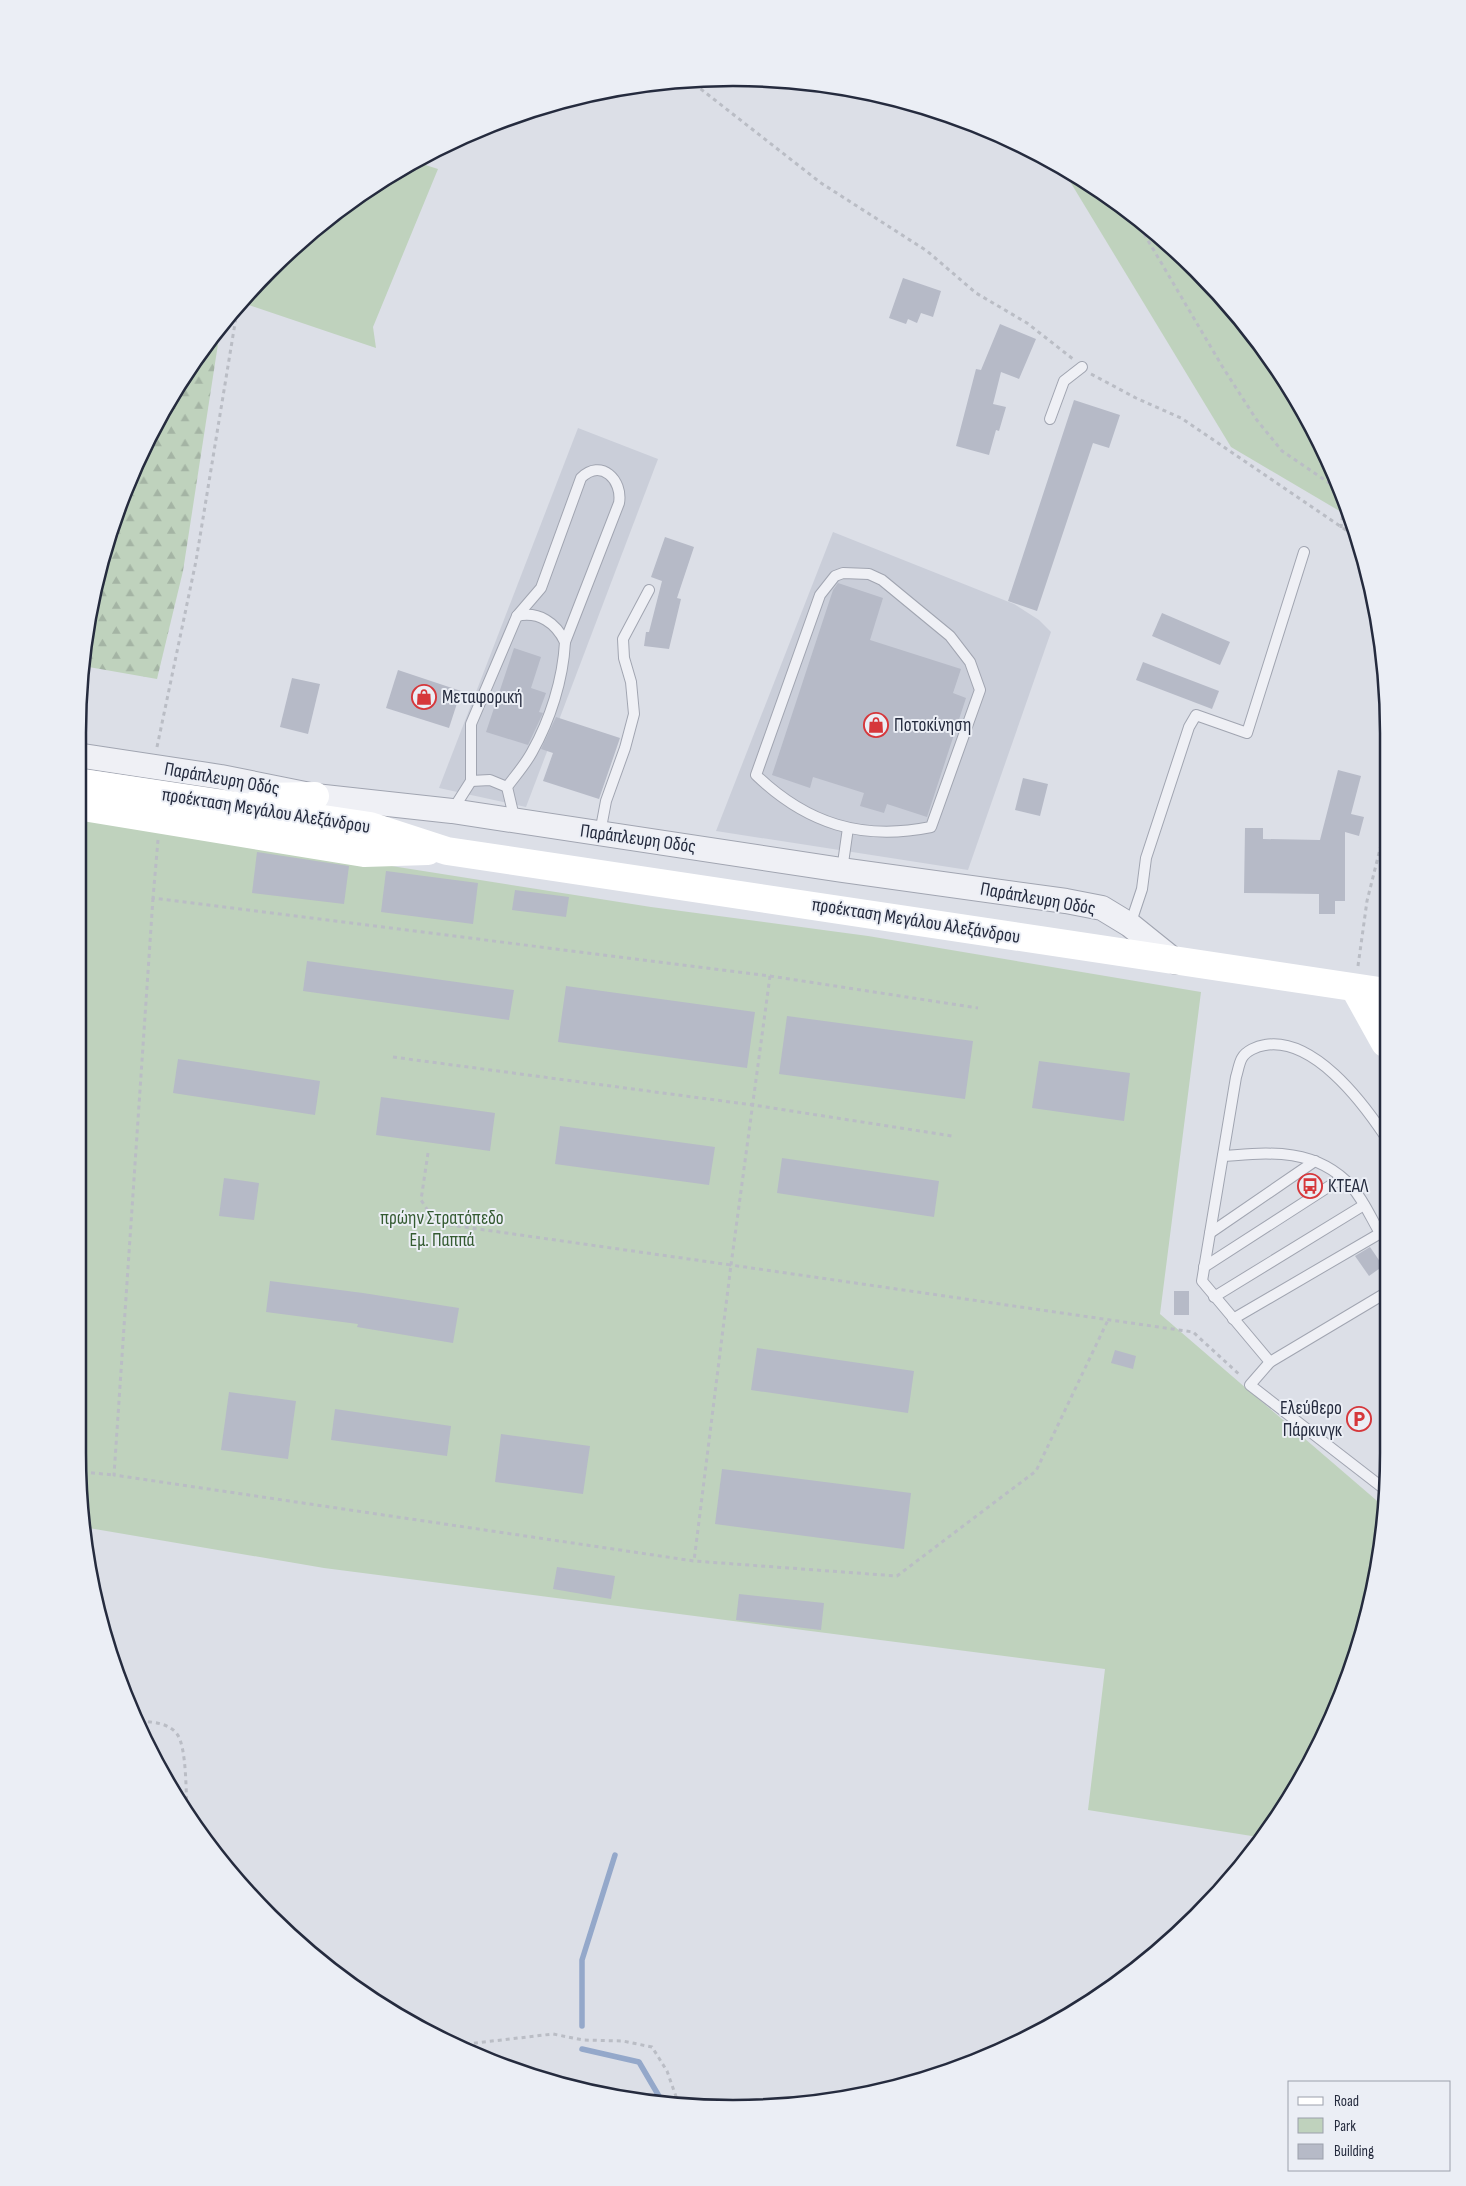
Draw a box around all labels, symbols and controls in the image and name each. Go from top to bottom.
shop icon: Μεταφορική [411,684,437,710]
place label: Μεταφορική [442,686,523,709]
shop icon: Ποτοκίνηση [863,712,889,738]
place label: Ποτοκίνηση [894,714,971,737]
street label: Παράπλευρη Οδός [163,758,281,800]
street label: προέκταση Μεγάλου Αλεξάνδρου [160,783,372,839]
street label: Παράπλευρη Οδός [579,819,697,859]
street label: Παράπλευρη Οδός [979,878,1097,920]
street label: προέκταση Μεγάλου Αλεξάνδρου [810,893,1022,949]
bus stop icon: ΚΤΕΑΛ [1297,1173,1323,1199]
place label: ΚΤΕΑΛ [1328,1175,1369,1198]
park label: πρώην Στρατόπεδο Εμ. Παππά [380,1207,504,1252]
place label: Ελεύθερο Πάρκινγκ [1280,1397,1343,1442]
parking icon: Ελεύθερο Πάρκινγκ [1346,1406,1372,1432]
legend [1288,2081,1451,2171]
text: Road [1334,2092,1359,2111]
text: Park [1334,2117,1356,2136]
text: Building [1334,2142,1374,2161]

